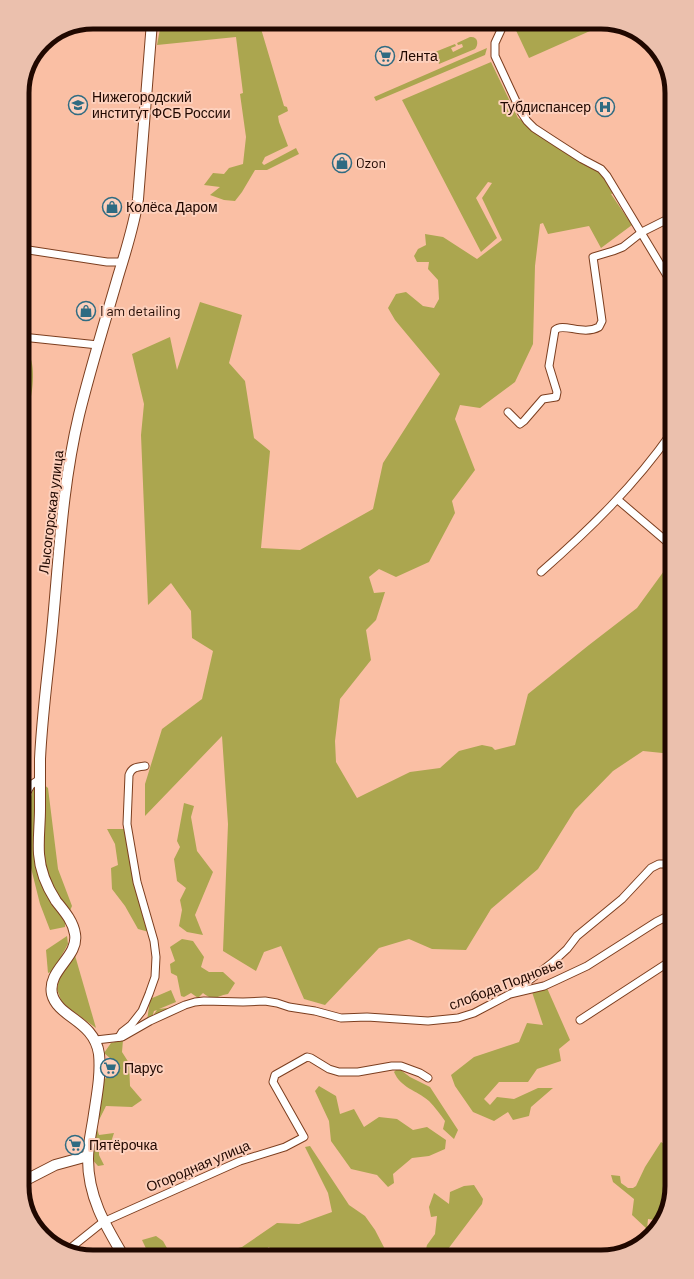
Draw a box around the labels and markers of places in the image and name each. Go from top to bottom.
supermarket icon: Лента [374,45,396,67]
place label: Лента [399,47,438,64]
place label: Нижегородский институт ФСБ России [92,88,230,121]
school or university icon: Нижегородский институт ФСБ России [67,94,89,116]
hospital icon: Тубдиспансер [594,96,616,118]
place label: Тубдиспансер [500,98,591,115]
shop icon: Ozon [331,152,353,174]
place label: Ozon [356,154,386,171]
shop icon: Колёса Даром [101,196,123,218]
place label: Колёса Даром [126,198,218,215]
shop icon: I am detailing [75,300,97,322]
place label: I am detailing [100,302,181,319]
supermarket icon: Парус [99,1057,121,1079]
place label: Парус [124,1059,163,1076]
supermarket icon: Пятёрочка [64,1134,86,1156]
place label: Пятёрочка [89,1136,158,1153]

